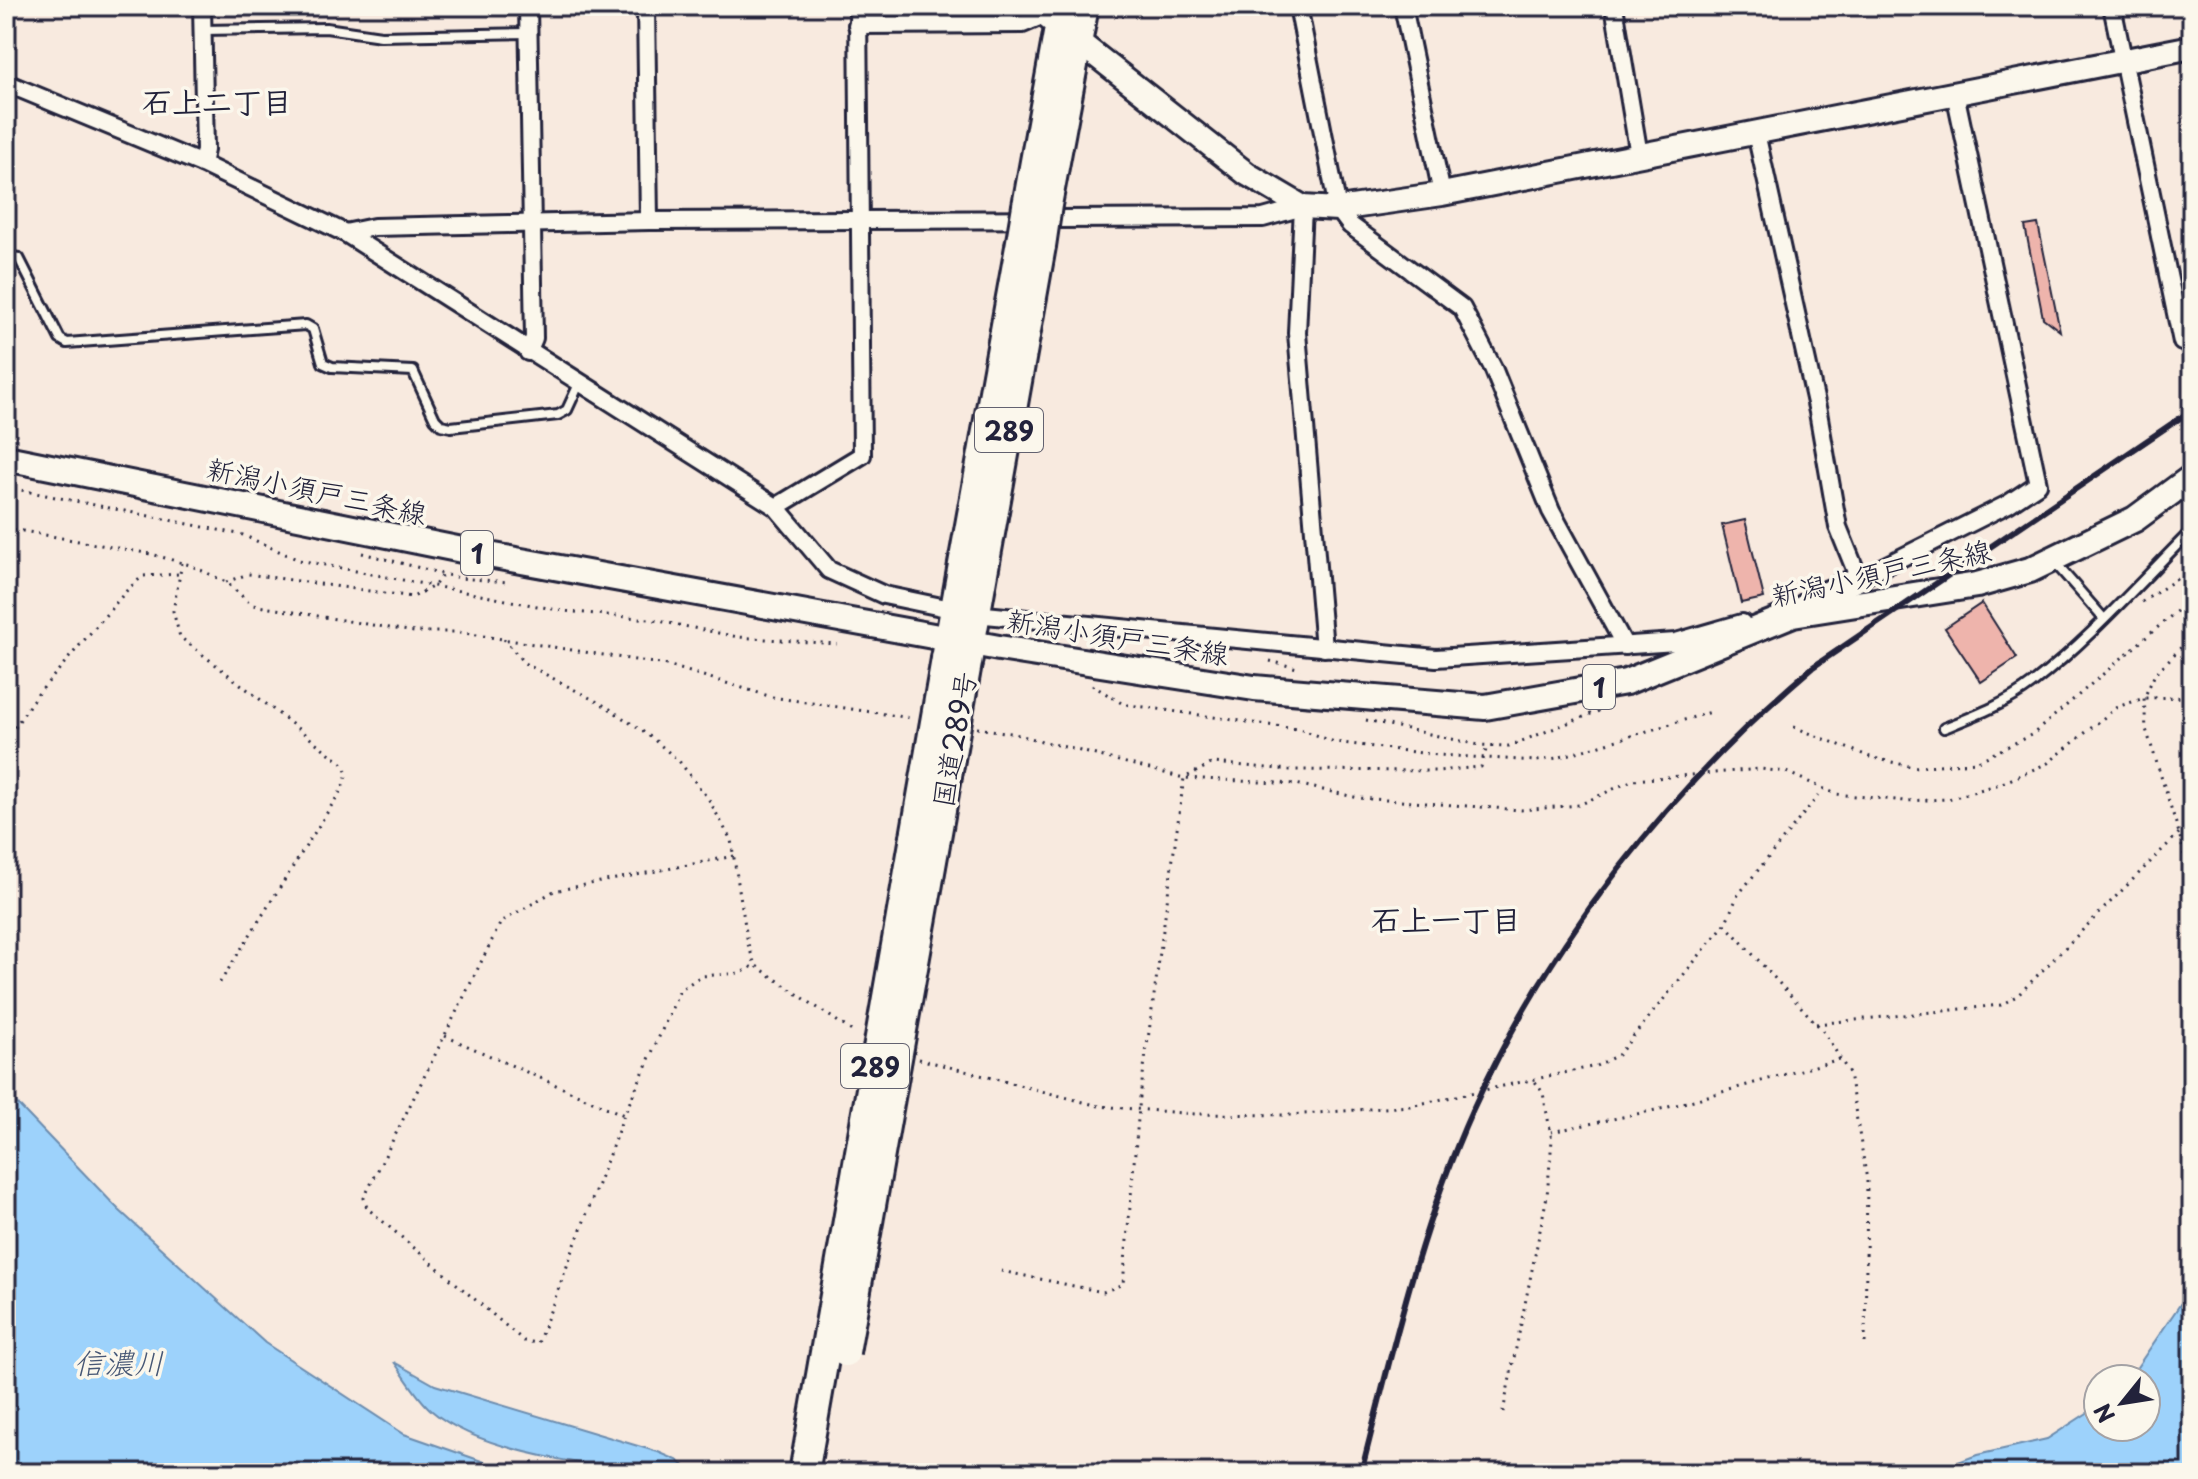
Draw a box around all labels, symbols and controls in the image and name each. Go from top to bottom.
district label: 石上二丁目 [142,78,292,123]
road number: 289 [975,408,1043,452]
street label: 新潟小須戸三条線 [203,446,431,534]
street label: 新潟小須戸三条線 [1767,528,1995,616]
road number: 1 [461,531,493,575]
street label: 新潟小須戸三条線 [1004,597,1232,675]
road number: 1 [1583,665,1615,709]
street label: 国道289号 [920,668,986,810]
district label: 石上一丁目 [1371,896,1521,941]
road number: 289 [841,1044,909,1088]
water label: 信濃川 [74,1339,164,1384]
north arrow [2082,1363,2162,1443]
text: N [2085,1398,2122,1430]

